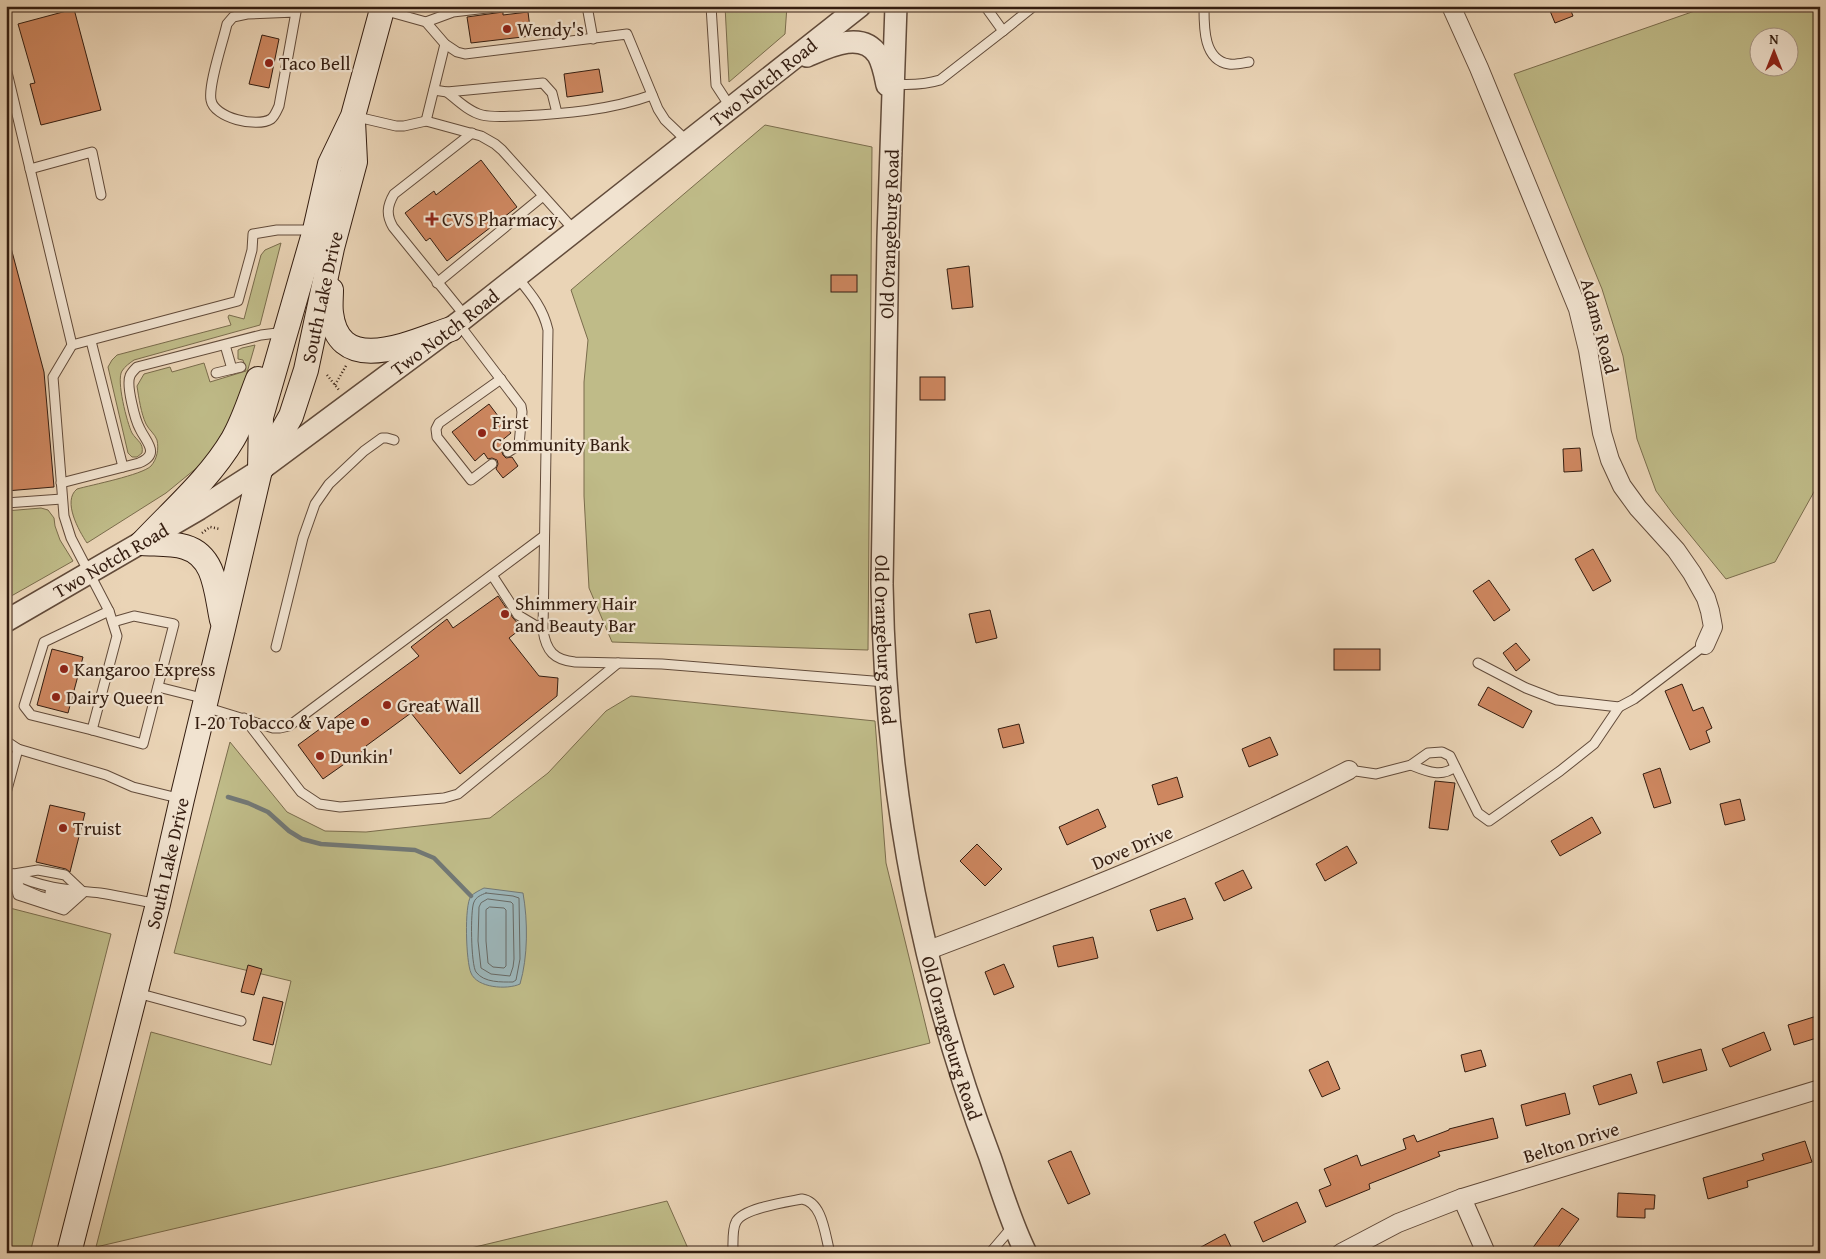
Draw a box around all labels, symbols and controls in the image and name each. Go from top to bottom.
place label: Wendy's [517,15,584,43]
marker: Wendy's [501,23,513,35]
north arrow [1748,28,1798,78]
text: N [1769,29,1779,49]
street label: Two Notch Road [704,31,823,133]
place label: Taco Bell [279,49,351,77]
marker: Taco Bell [263,57,275,69]
street label: Old Orangeburg Road [872,148,906,319]
place label: CVS Pharmacy [442,205,559,233]
marker: CVS Pharmacy [426,213,438,225]
street label: South Lake Drive [294,228,350,365]
street label: Adams Road [1574,275,1626,378]
street label: Two Notch Road [385,281,505,382]
place label: First Community Bank [492,408,630,458]
marker: First Community Bank [476,427,488,439]
street label: Two Notch Road [48,515,174,605]
street label: Old Orangeburg Road [868,555,904,727]
place label: Shimmery Hair and Beauty Bar [515,589,637,639]
marker: Shimmery Hair and Beauty Bar [499,608,511,620]
place label: Kangaroo Express [74,655,216,683]
marker: Kangaroo Express [58,663,70,675]
place label: Dairy Queen [66,683,164,711]
marker: Dairy Queen [50,691,62,703]
place label: Great Wall [397,691,480,719]
marker: Great Wall [381,699,393,711]
place label: I-20 Tobacco & Vape [195,708,355,736]
marker: I-20 Tobacco & Vape [359,716,371,728]
place label: Dunkin' [330,742,393,770]
marker: Dunkin' [314,750,326,762]
street label: South Lake Drive [138,795,196,932]
place label: Truist [73,814,122,842]
street label: Dove Drive [1087,817,1177,877]
marker: Truist [57,822,69,834]
street label: Old Orangeburg Road [914,953,990,1125]
street label: Belton Drive [1520,1114,1622,1170]

